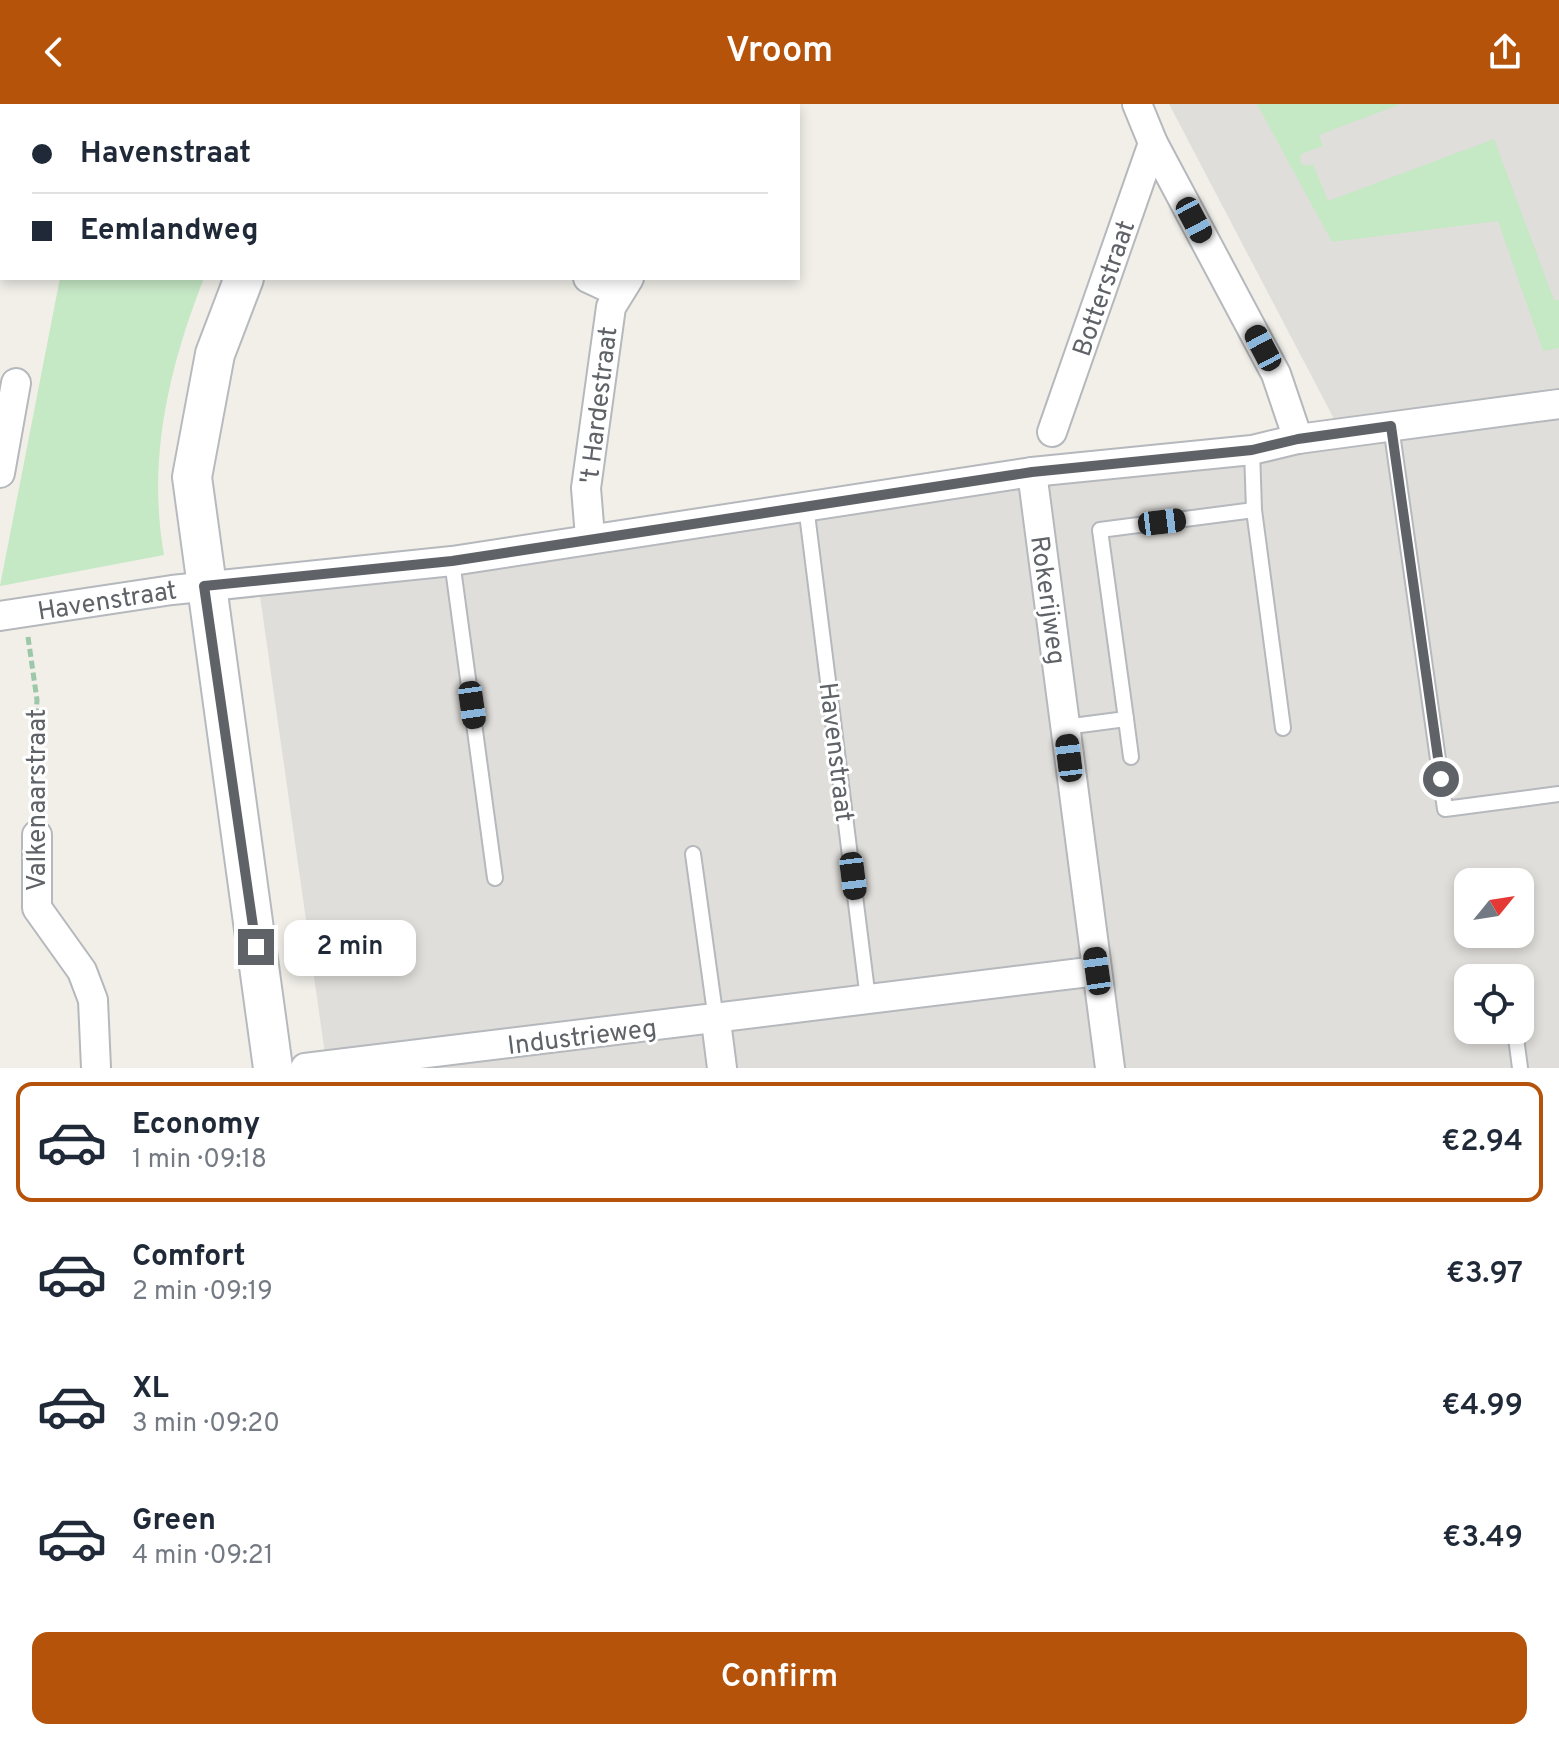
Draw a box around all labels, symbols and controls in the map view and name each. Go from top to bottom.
text: Vroom [726,29,833,75]
icon: back [32,30,76,74]
icon: share [1483,30,1527,74]
text: Havenstraat [80,136,251,173]
car [1172,193,1216,247]
text: Eemlandweg [80,213,258,250]
street label: Botterstraat [1067,216,1144,361]
car [1241,321,1285,375]
street label: 't Hardestraat [574,325,626,486]
car [1137,507,1187,537]
street label: Rokerijweg [1021,534,1072,667]
street label: Havenstraat [35,575,179,630]
car [457,680,487,730]
street label: Havenstraat [810,681,859,824]
street label: Valkenaarstraat [22,709,55,891]
car [1054,733,1084,783]
route start [1423,761,1459,797]
car [838,851,868,901]
north arrow [1454,868,1534,948]
map controls [1454,868,1534,1044]
callout: 2 min [284,919,416,975]
route end [238,929,274,965]
text: 2 min [316,931,384,964]
car [1082,946,1112,996]
button: locate [1454,964,1534,1044]
street label: Industrieweg [506,1013,659,1064]
icon: car [36,1106,108,1178]
text: Economy [132,1107,260,1144]
text: €2.94 [1441,1124,1523,1161]
text: 1 min · 09:18 [132,1144,267,1177]
icon: car [36,1238,108,1310]
text: Comfort [132,1239,245,1276]
text: €3.97 [1446,1256,1523,1293]
text: 2 min · 09:19 [132,1276,273,1309]
icon: car [36,1370,108,1442]
text: XL [132,1371,169,1408]
text: €4.99 [1441,1388,1523,1425]
text: 3 min · 09:20 [132,1408,280,1441]
icon: car [36,1502,108,1574]
text: Green [132,1503,216,1540]
text: €3.49 [1442,1520,1523,1557]
text: 4 min · 09:21 [132,1540,273,1573]
button: Confirm [32,1632,1527,1724]

